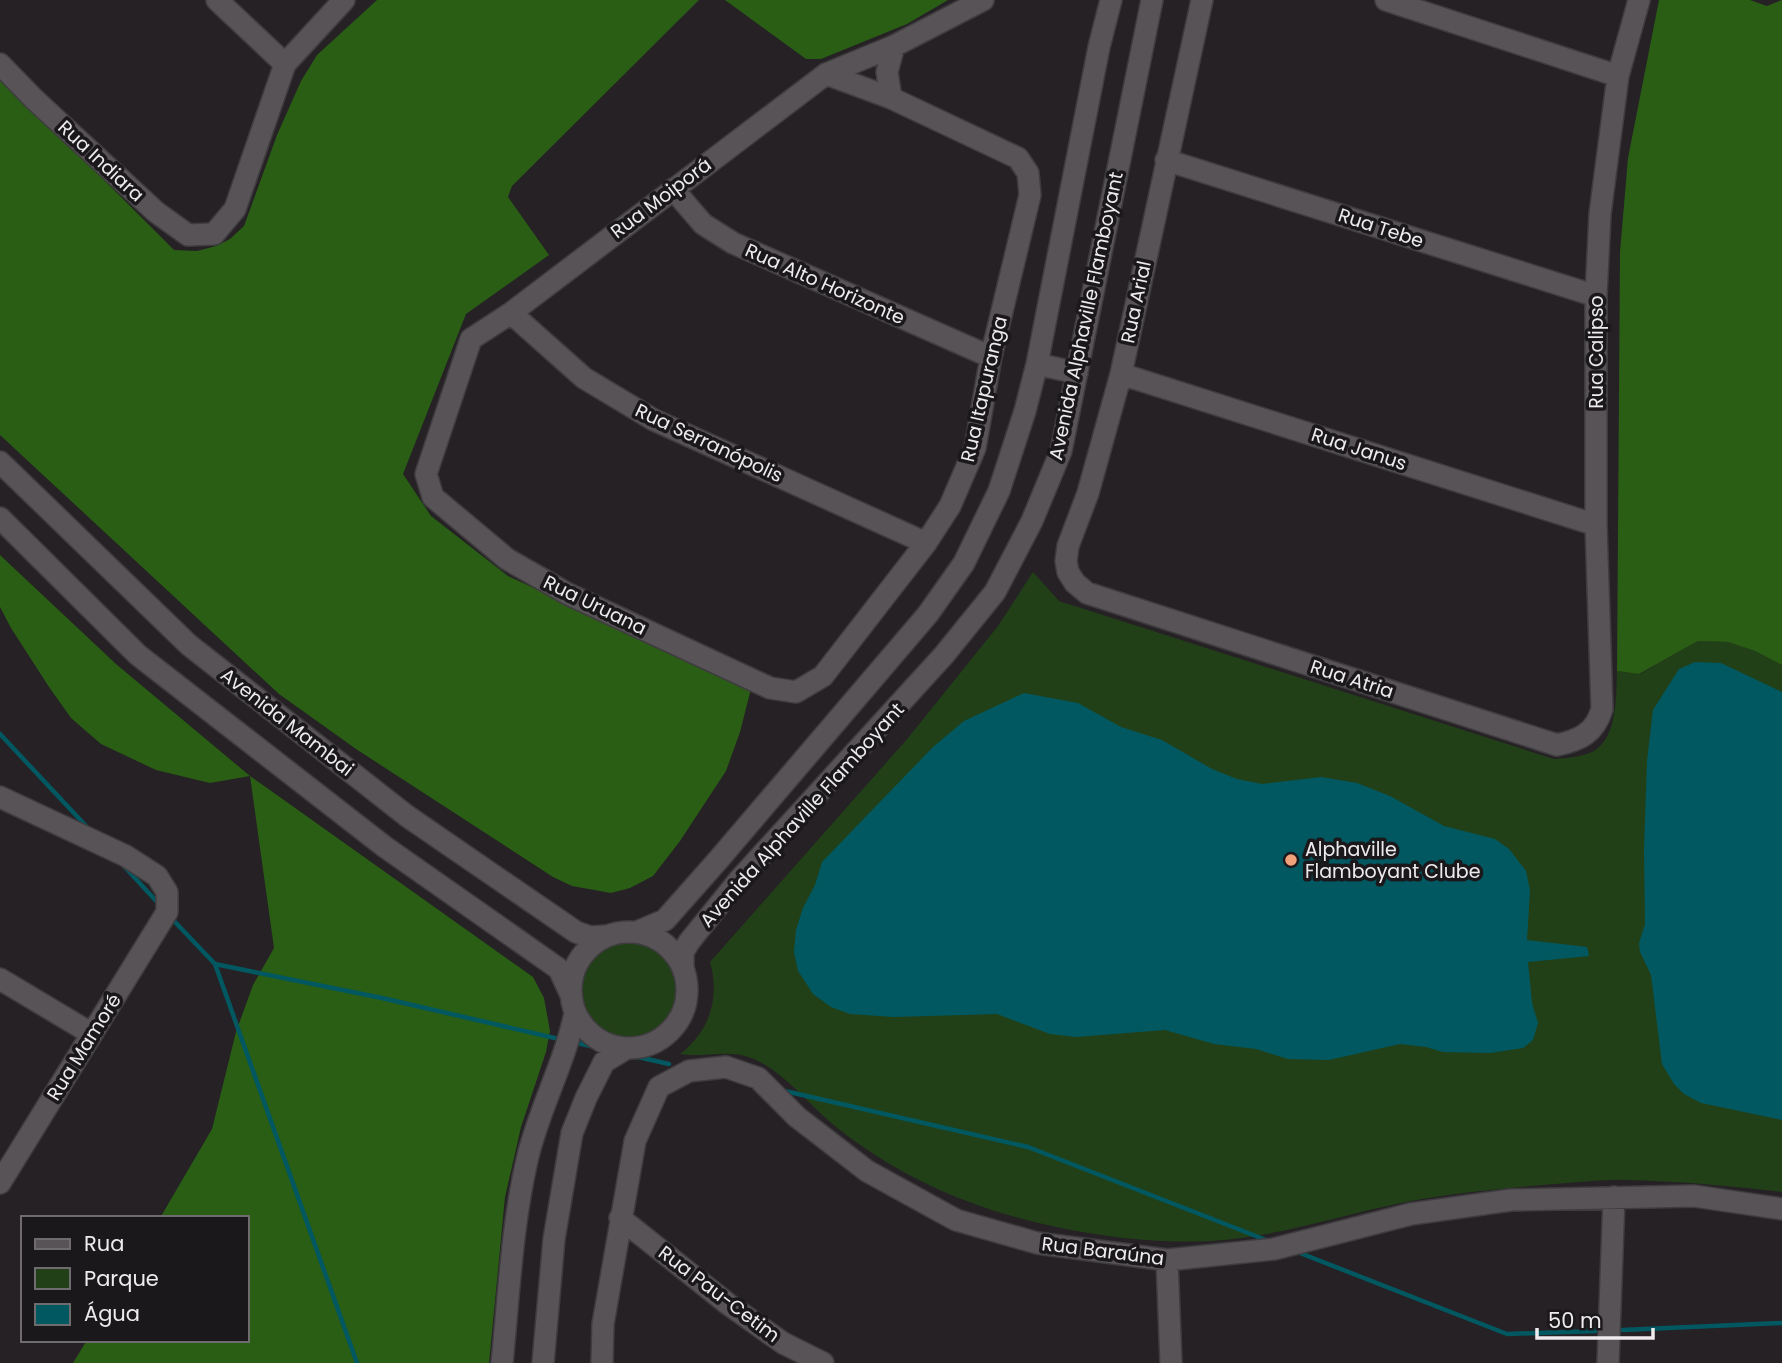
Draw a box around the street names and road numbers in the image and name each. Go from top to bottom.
street label: Rua Indiara [52,114,150,208]
street label: Rua Moiporá [605,151,717,245]
street label: Avenida Alphaville Flamboyant [1042,169,1130,463]
street label: Rua Tebe [1335,202,1427,254]
street label: Rua Alto Horizonte [741,237,909,331]
street label: Rua Arial [1114,258,1158,346]
street label: Rua Calipso [1583,295,1610,409]
street label: Rua Itapuranga [954,313,1014,465]
street label: Rua Serranópolis [631,397,787,489]
street label: Rua Janus [1308,421,1410,477]
street label: Rua Uruana [539,568,651,642]
street label: Rua Atria [1307,653,1397,705]
street label: Avenida Mambai [215,661,359,783]
street label: Avenida Alphaville Flamboyant [694,697,910,933]
street label: Rua Mamoré [40,988,128,1106]
street label: Rua Baraúna [1040,1230,1166,1272]
street label: Rua Pau-Cetim [653,1239,785,1349]

